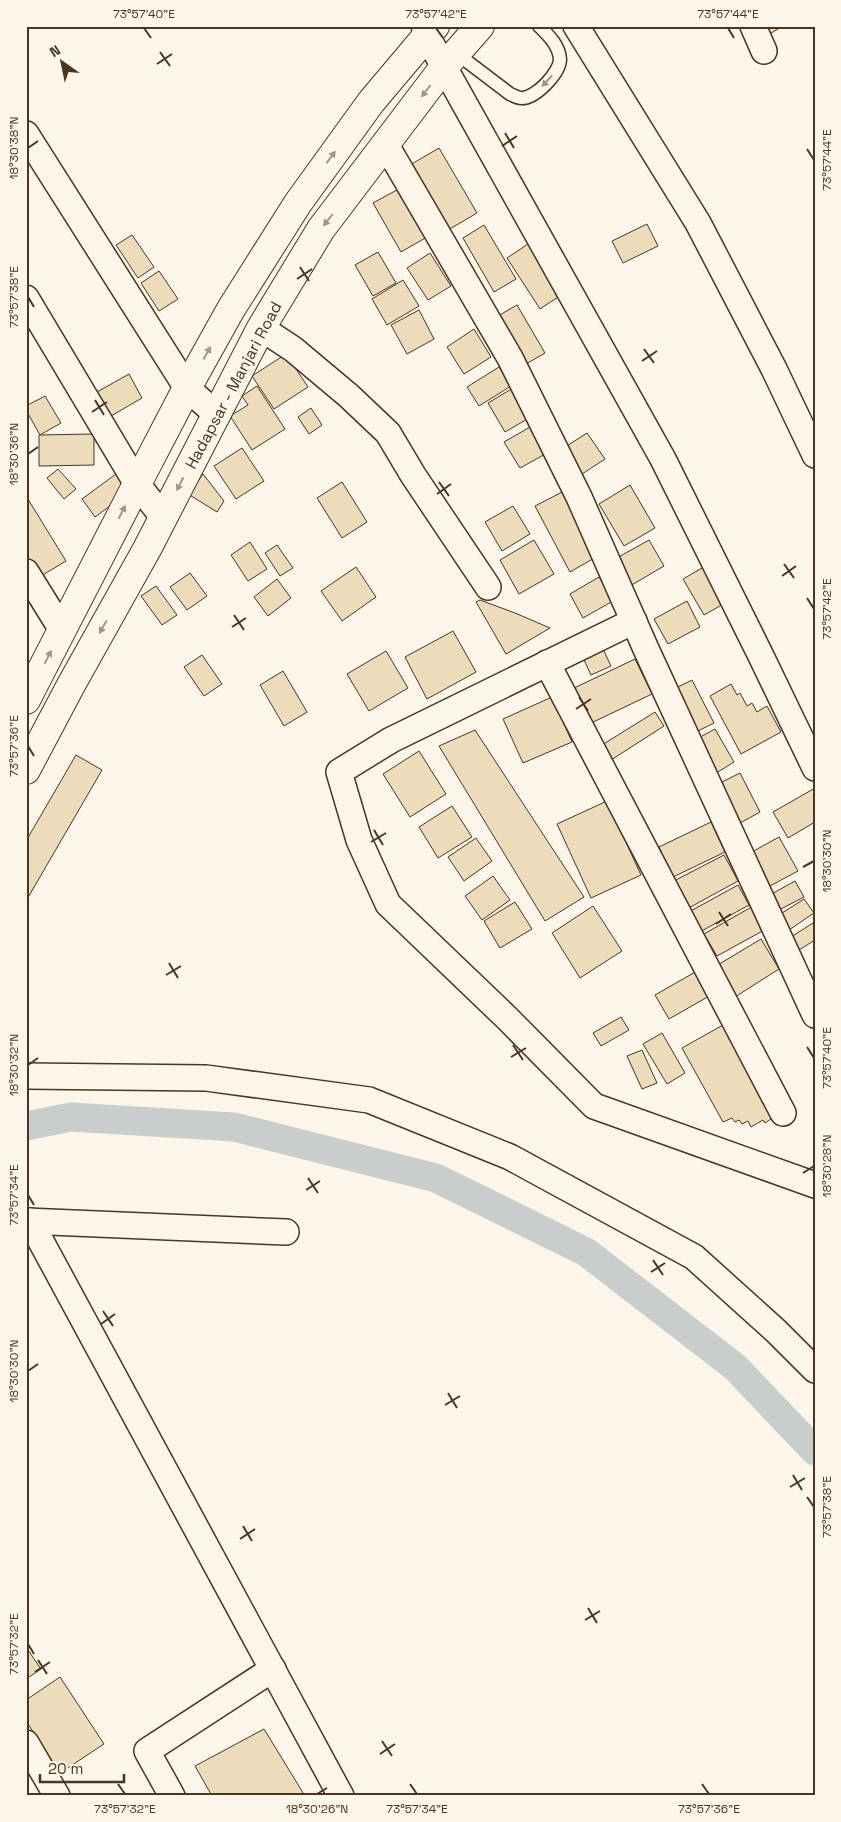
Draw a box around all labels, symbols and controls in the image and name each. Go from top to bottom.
text: 73°57'40"E [113,6,175,22]
text: 73°57'42"E [405,6,467,22]
text: 73°57'44"E [697,6,759,22]
north arrow [38,38,88,88]
text: N [46,41,64,61]
one-way arrow [541,75,553,87]
one-way arrow [421,84,432,97]
text: 18°30'38"N [6,117,22,179]
text: 73°57'44"E [819,129,835,191]
one-way arrow [326,150,336,164]
one-way arrow [323,213,333,227]
text: 73°57'38"E [6,266,22,328]
street label: Hadapsar - Manjari Road [180,298,287,473]
one-way arrow [202,347,211,360]
text: 18°30'36"N [6,423,22,485]
one-way arrow [176,476,184,491]
one-way arrow [118,505,126,519]
text: 73°57'42"E [819,578,835,640]
one-way arrow [99,620,108,633]
one-way arrow [44,650,52,664]
text: 73°57'36"E [6,715,22,777]
text: 18°30'30"N [819,829,835,893]
text: 73°57'40"E [819,1027,835,1089]
text: 18°30'32"N [6,1034,22,1096]
text: 18°30'28"N [819,1135,835,1197]
text: 73°57'34"E [6,1164,22,1226]
text: 18°30'30"N [6,1339,22,1403]
text: 73°57'38"E [819,1476,835,1538]
text: 73°57'32"E [6,1613,22,1675]
scale bar [40,1752,124,1784]
text: 20 m [48,1759,83,1778]
text: 73°57'32"E [94,1801,156,1817]
text: 18°30'26"N [286,1801,348,1817]
text: 73°57'34"E [386,1801,448,1817]
text: 73°57'36"E [678,1801,740,1817]

